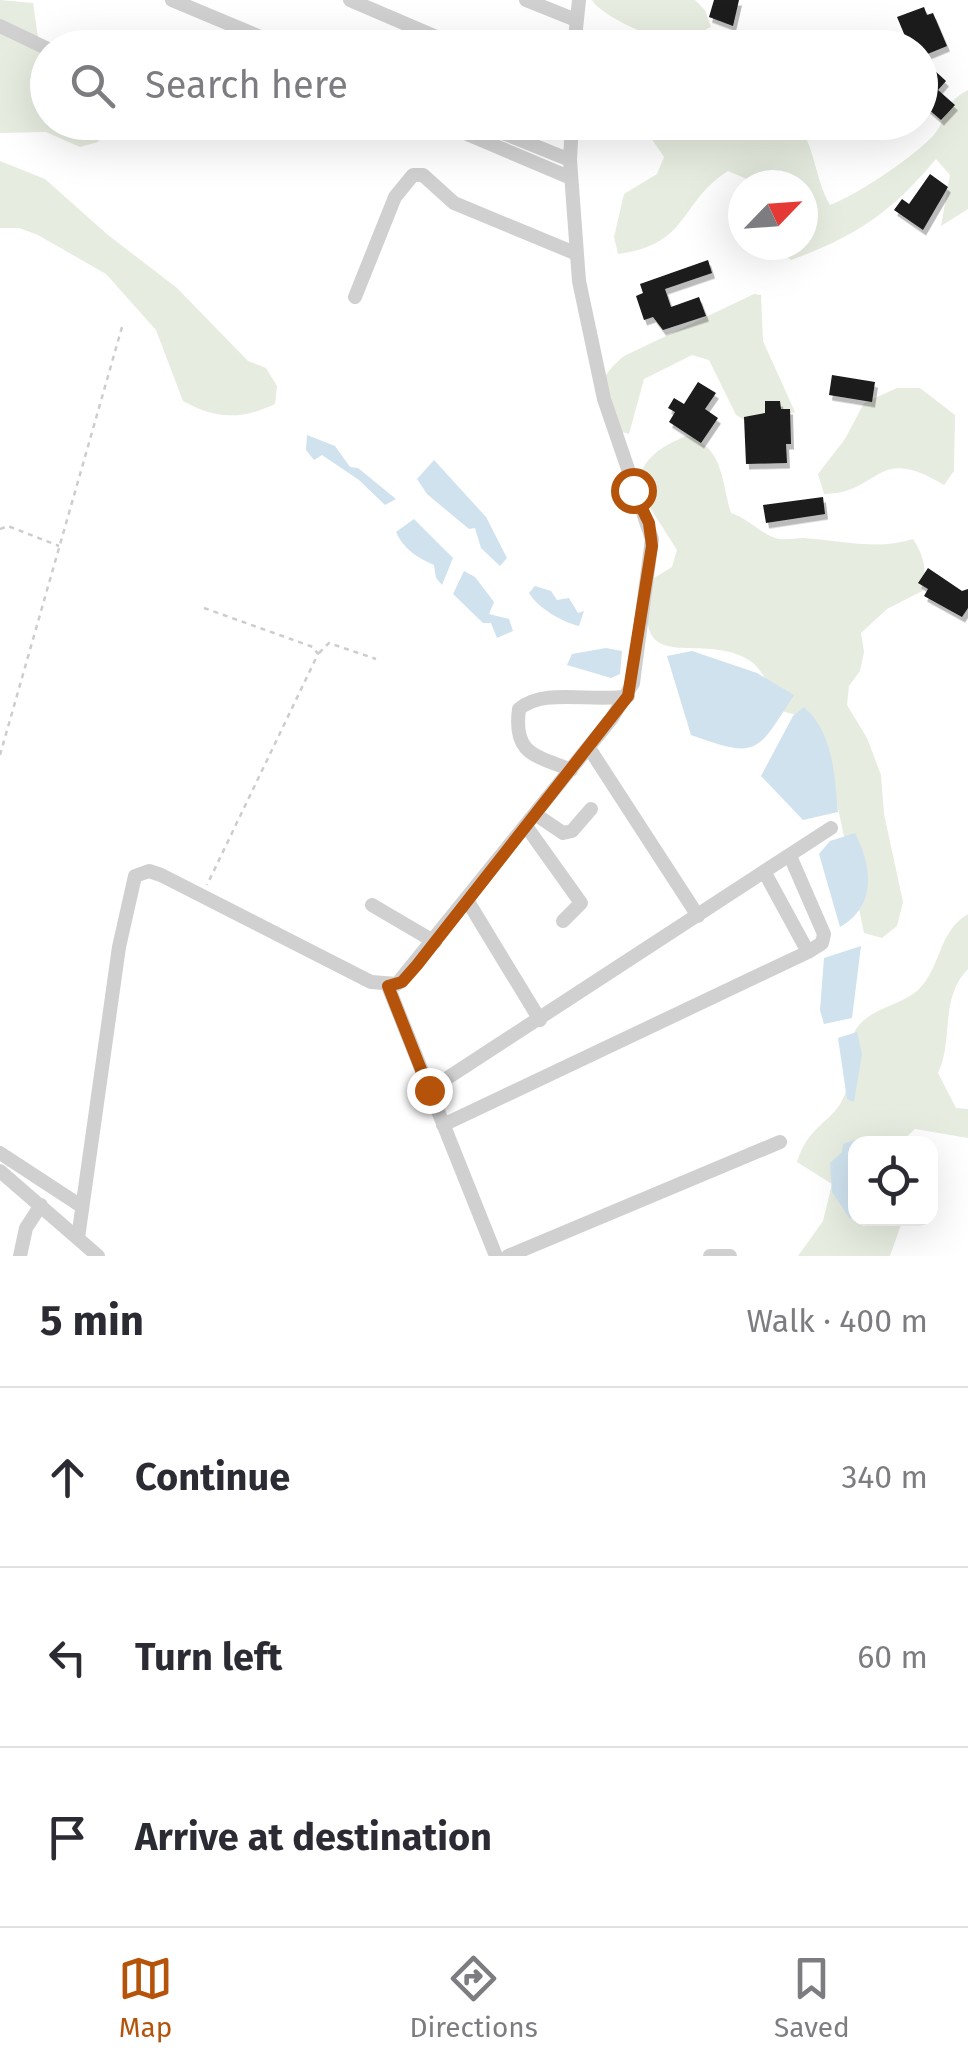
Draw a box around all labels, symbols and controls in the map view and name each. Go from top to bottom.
search box [30,30,938,140]
icon: search [65,58,120,113]
text: Search here [145,62,348,108]
north arrow [728,170,818,260]
route start [611,468,657,514]
route end [407,1068,453,1114]
map controls [848,1136,938,1226]
button: locate [848,1136,938,1226]
text: 5 min [40,1296,144,1346]
text: Walk · 400 m [746,1302,928,1340]
icon: ahead [40,1450,95,1505]
text: Continue [135,1454,290,1500]
text: 340 m [841,1458,928,1496]
icon: left [40,1630,95,1685]
text: Turn left [135,1634,282,1680]
text: 60 m [857,1638,928,1676]
icon: arrive [40,1810,95,1865]
text: Arrive at destination [135,1814,492,1860]
tab: Map [118,1951,173,2044]
tab: Directions [409,1951,538,2044]
tab: Saved [774,1951,850,2044]

